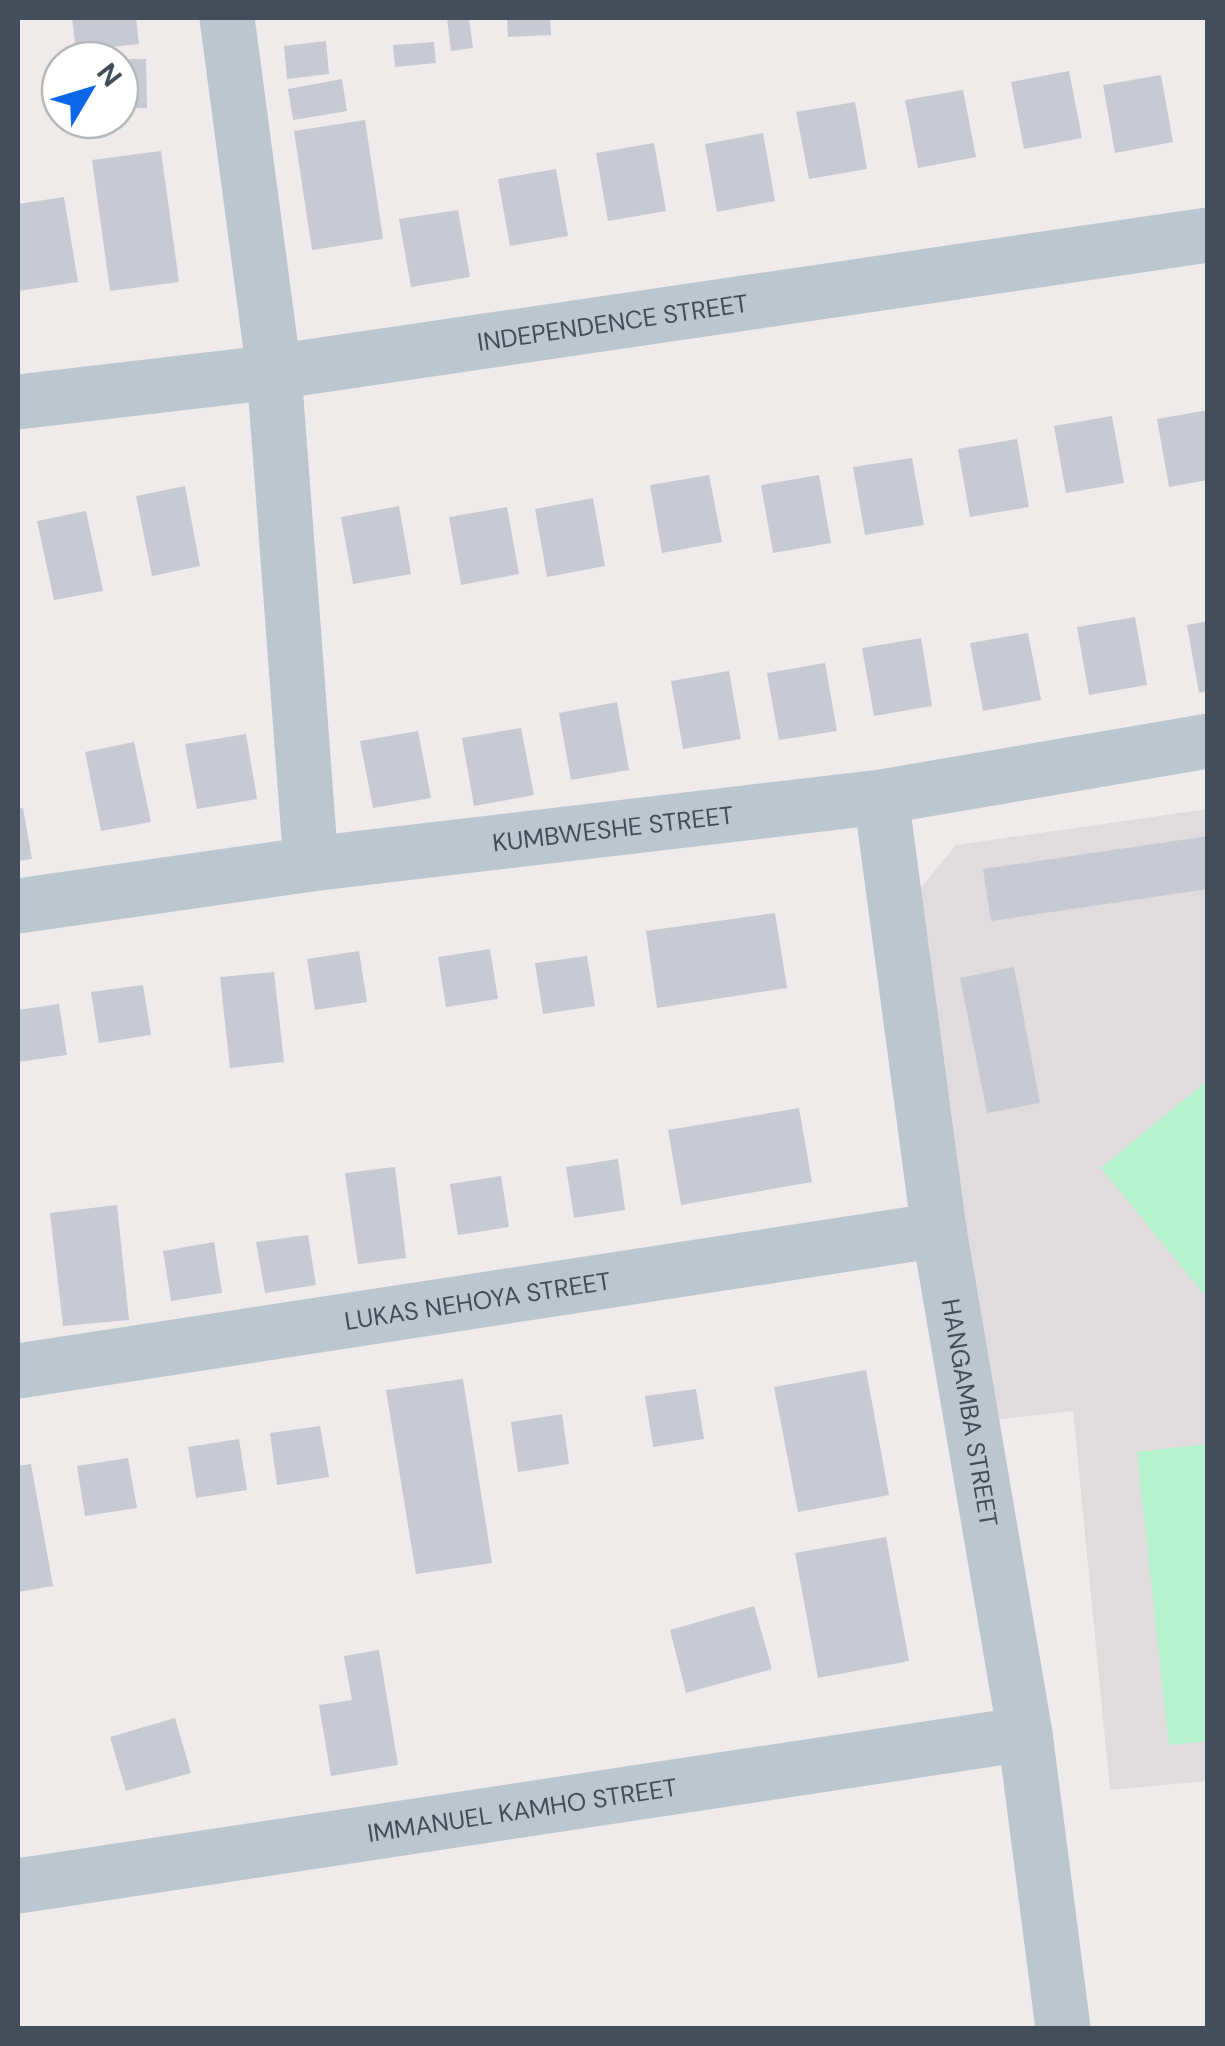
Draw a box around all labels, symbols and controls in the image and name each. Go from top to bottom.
north arrow [40,40,140,140]
text: N [88,55,130,94]
street label: INDEPENDENCE STREET [475,286,750,358]
street label: KUMBWESHE STREET [491,798,735,859]
street label: LUKAS NEHOYA STREET [342,1264,613,1337]
street label: HANGAMBA STREET [934,1296,1006,1529]
street label: IMMANUEL KAMHO STREET [365,1770,679,1850]

